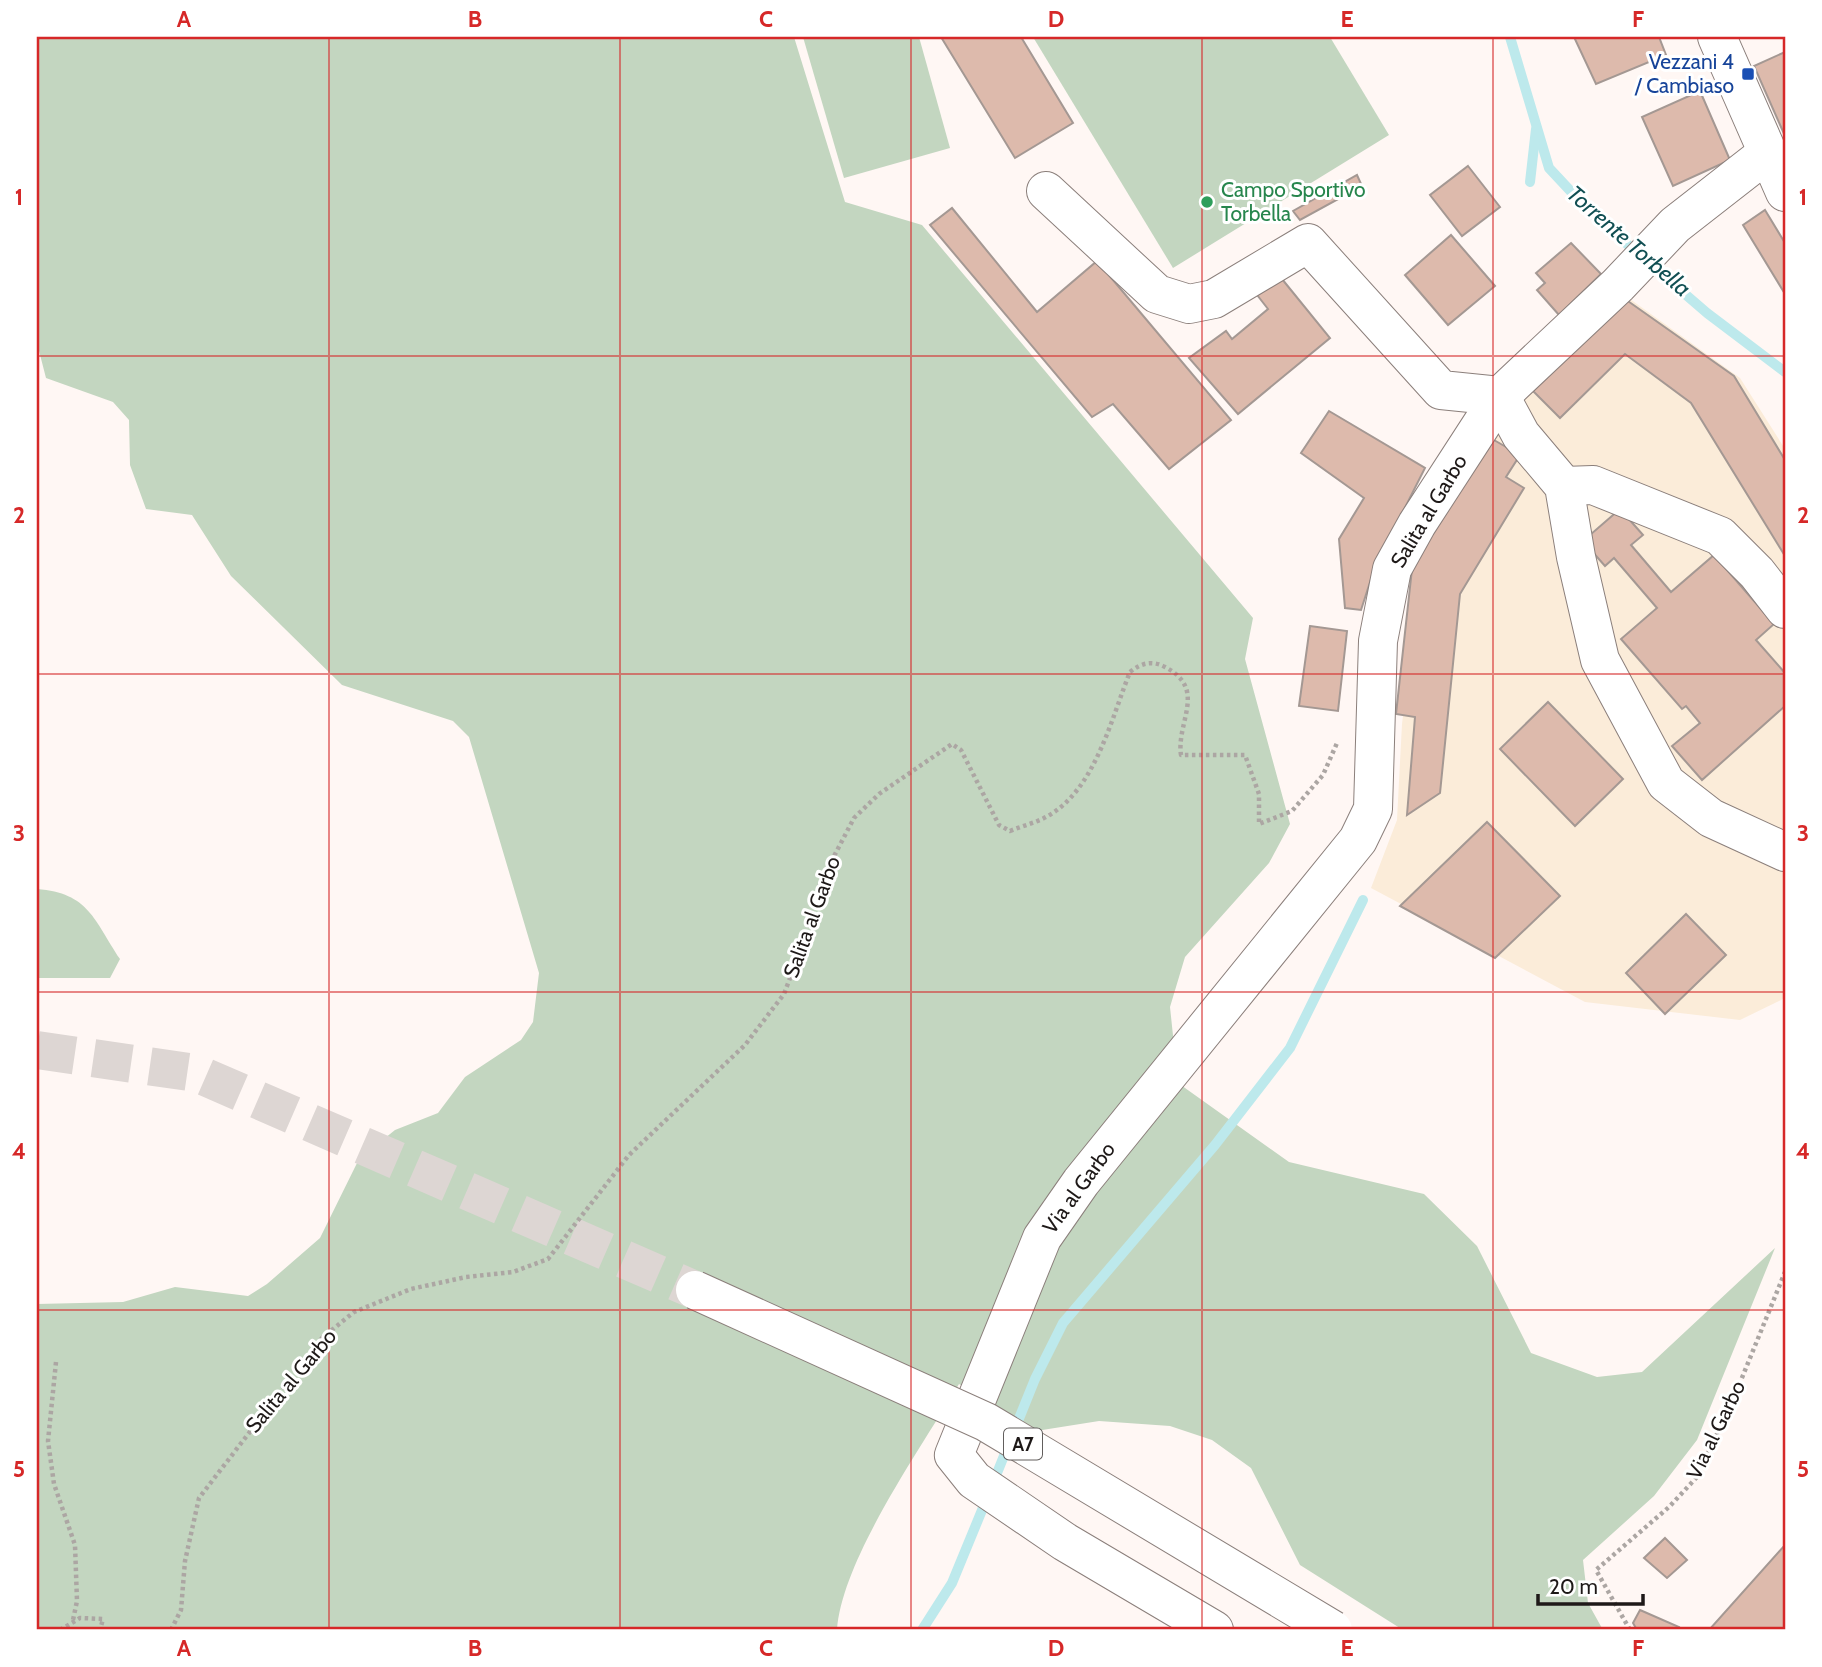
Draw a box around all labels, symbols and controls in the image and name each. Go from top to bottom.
text: A [177,5,192,33]
text: B [468,5,482,33]
text: C [759,5,773,33]
text: D [1048,5,1064,33]
text: E [1340,5,1354,33]
text: F [1632,5,1644,33]
place label: Vezzani 4 / Cambiaso [1634,49,1734,98]
marker: Vezzani 4 / Cambiaso [1740,66,1756,82]
place label: Campo Sportivo Torbella [1221,177,1366,226]
water label: Torrente Torbella [1561,180,1697,302]
text: 1 [15,183,23,211]
text: 1 [1799,183,1807,211]
marker: Campo Sportivo Torbella [1199,194,1215,210]
street label: Salita al Garbo [1385,450,1472,572]
text: 2 [13,501,25,529]
text: 2 [1797,501,1809,529]
text: 3 [13,819,25,847]
text: 3 [1797,819,1809,847]
street label: Salita al Garbo [778,853,845,981]
text: 4 [12,1137,26,1165]
street label: Via al Garbo [1037,1137,1120,1238]
text: 4 [1796,1137,1810,1165]
street label: Salita al Garbo [240,1324,341,1438]
street label: Via al Garbo [1681,1376,1750,1483]
road number: A7 [1004,1428,1042,1460]
text: 5 [13,1455,25,1483]
text: 5 [1797,1455,1809,1483]
scale bar [1538,1562,1644,1606]
text: 20 m [1549,1574,1598,1599]
text: A [177,1634,192,1662]
text: B [468,1634,482,1662]
text: C [759,1634,773,1662]
text: D [1048,1634,1064,1662]
text: E [1340,1634,1354,1662]
text: F [1632,1634,1644,1662]

